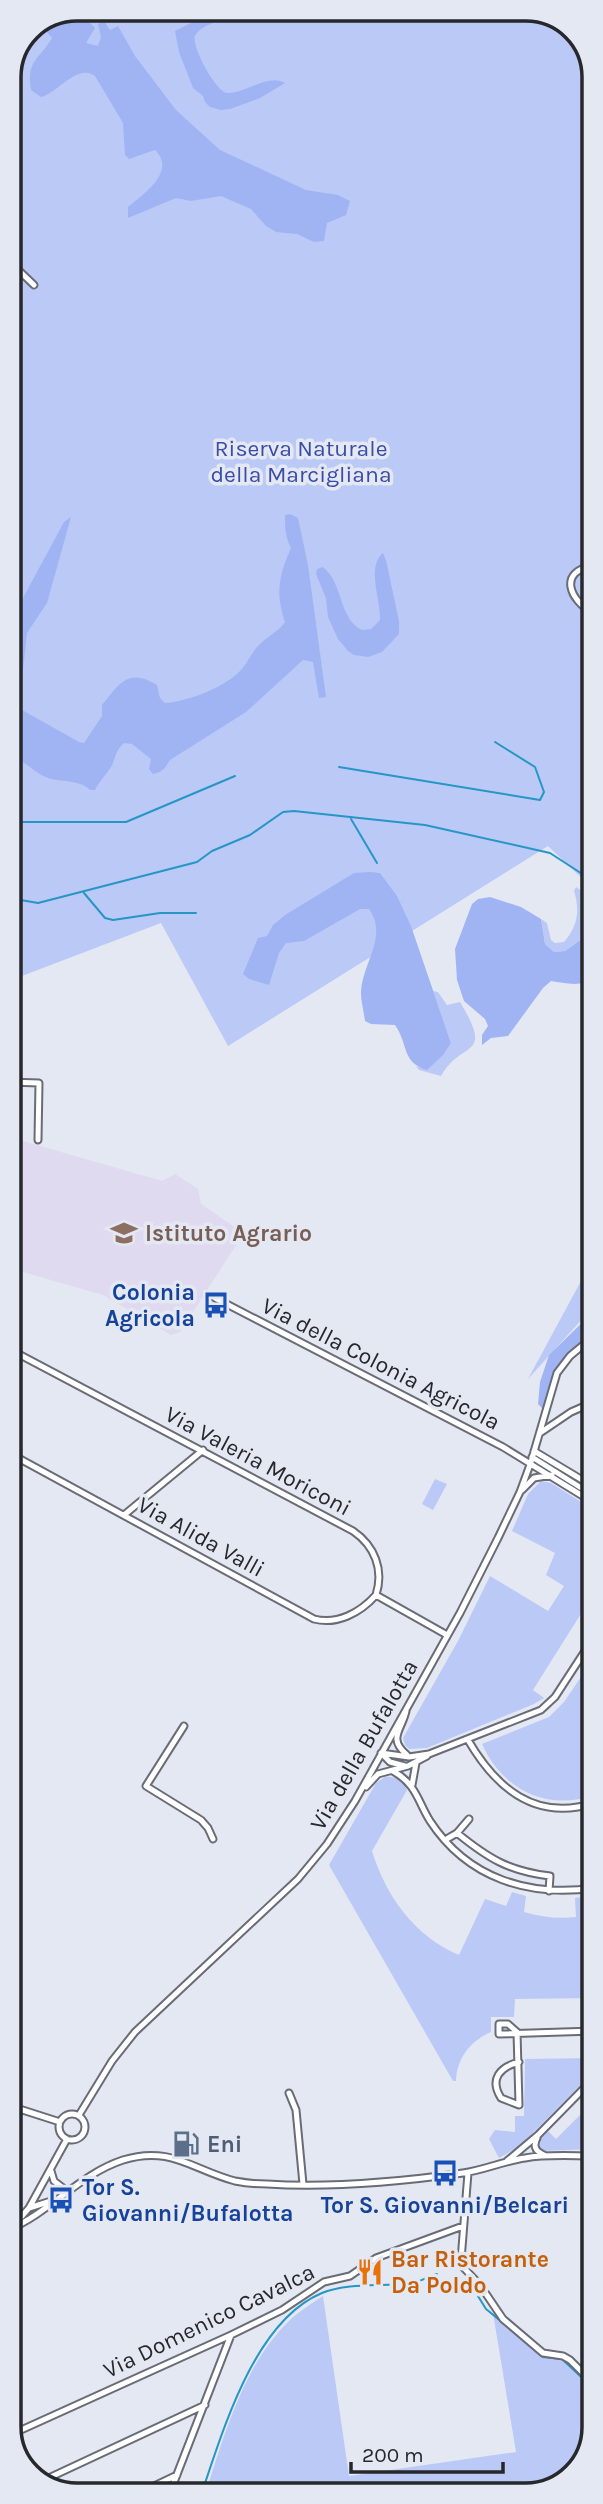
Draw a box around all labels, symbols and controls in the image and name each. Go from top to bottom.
park label: Riserva Naturale della Marcigliana [210,435,392,488]
school or university icon: Istituto Agrario [109,1218,139,1248]
place label: Istituto Agrario [145,1220,312,1247]
place label: Colonia Agricola [105,1279,195,1332]
bus stop icon: Colonia Agricola [201,1290,231,1320]
street label: Via della Colonia Agricola [257,1292,505,1436]
street label: Via Valeria Moriconi [160,1401,356,1521]
street label: Via Alida Valli [133,1491,269,1583]
street label: Via della Bufalotta [304,1655,424,1835]
fuel station icon: Eni [171,2129,201,2159]
place label: Eni [207,2131,242,2158]
bus stop icon: Tor S. Giovanni/Belcari [430,2158,460,2188]
place label: Tor S. Giovanni/Bufalotta [82,2174,293,2227]
bus stop icon: Tor S. Giovanni/Bufalotta [46,2185,76,2215]
place label: Tor S. Giovanni/Belcari [321,2192,569,2219]
place label: Bar Ristorante Da Poldo [391,2246,549,2299]
restaurant icon: Bar Ristorante Da Poldo [355,2257,385,2287]
street label: Via Domenico Cavalca [99,2258,319,2384]
scale bar [351,2430,503,2474]
text: 200 m [362,2443,424,2467]

